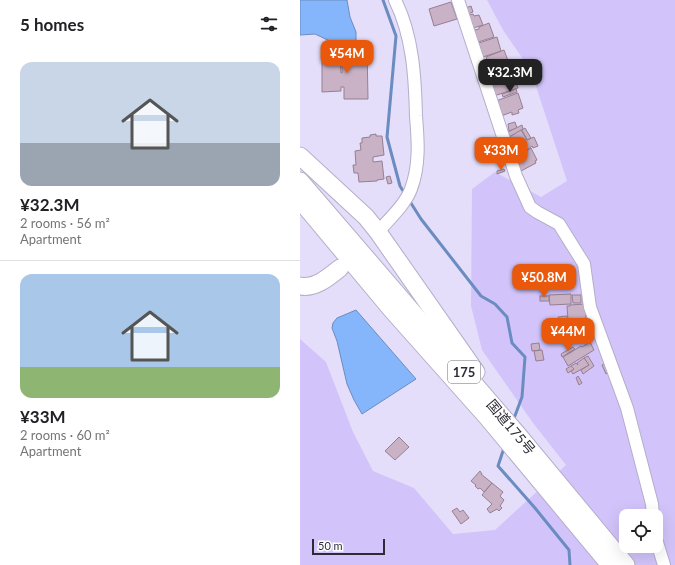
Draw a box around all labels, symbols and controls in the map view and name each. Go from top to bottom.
icon: filters [258,13,280,35]
text: 5 homes [20,14,84,35]
pin: ¥54M [323,40,371,74]
text: ¥54M [330,45,364,61]
pin: ¥32.3M [477,59,543,93]
text: ¥32.3M [487,64,533,80]
icon: home [114,88,186,160]
pin: ¥33M [477,137,525,171]
text: ¥33M [484,142,518,158]
text: ¥32.3M [20,194,80,215]
text: 2 rooms · 56 m² [20,215,110,231]
text: Apartment [20,231,81,247]
pin: ¥50.8M [511,264,577,298]
text: ¥50.8M [521,269,567,285]
icon: home [114,300,186,372]
pin: ¥44M [544,318,592,352]
text: ¥44M [551,323,585,339]
road number: 175 [448,361,480,383]
street label: 国道175号 [484,396,539,458]
text: ¥33M [20,406,66,427]
text: 2 rooms · 60 m² [20,427,110,443]
text: Apartment [20,443,81,459]
map controls [619,509,663,553]
button: locate [619,509,663,553]
scale bar [312,537,385,556]
text: 50 m [318,539,343,552]

